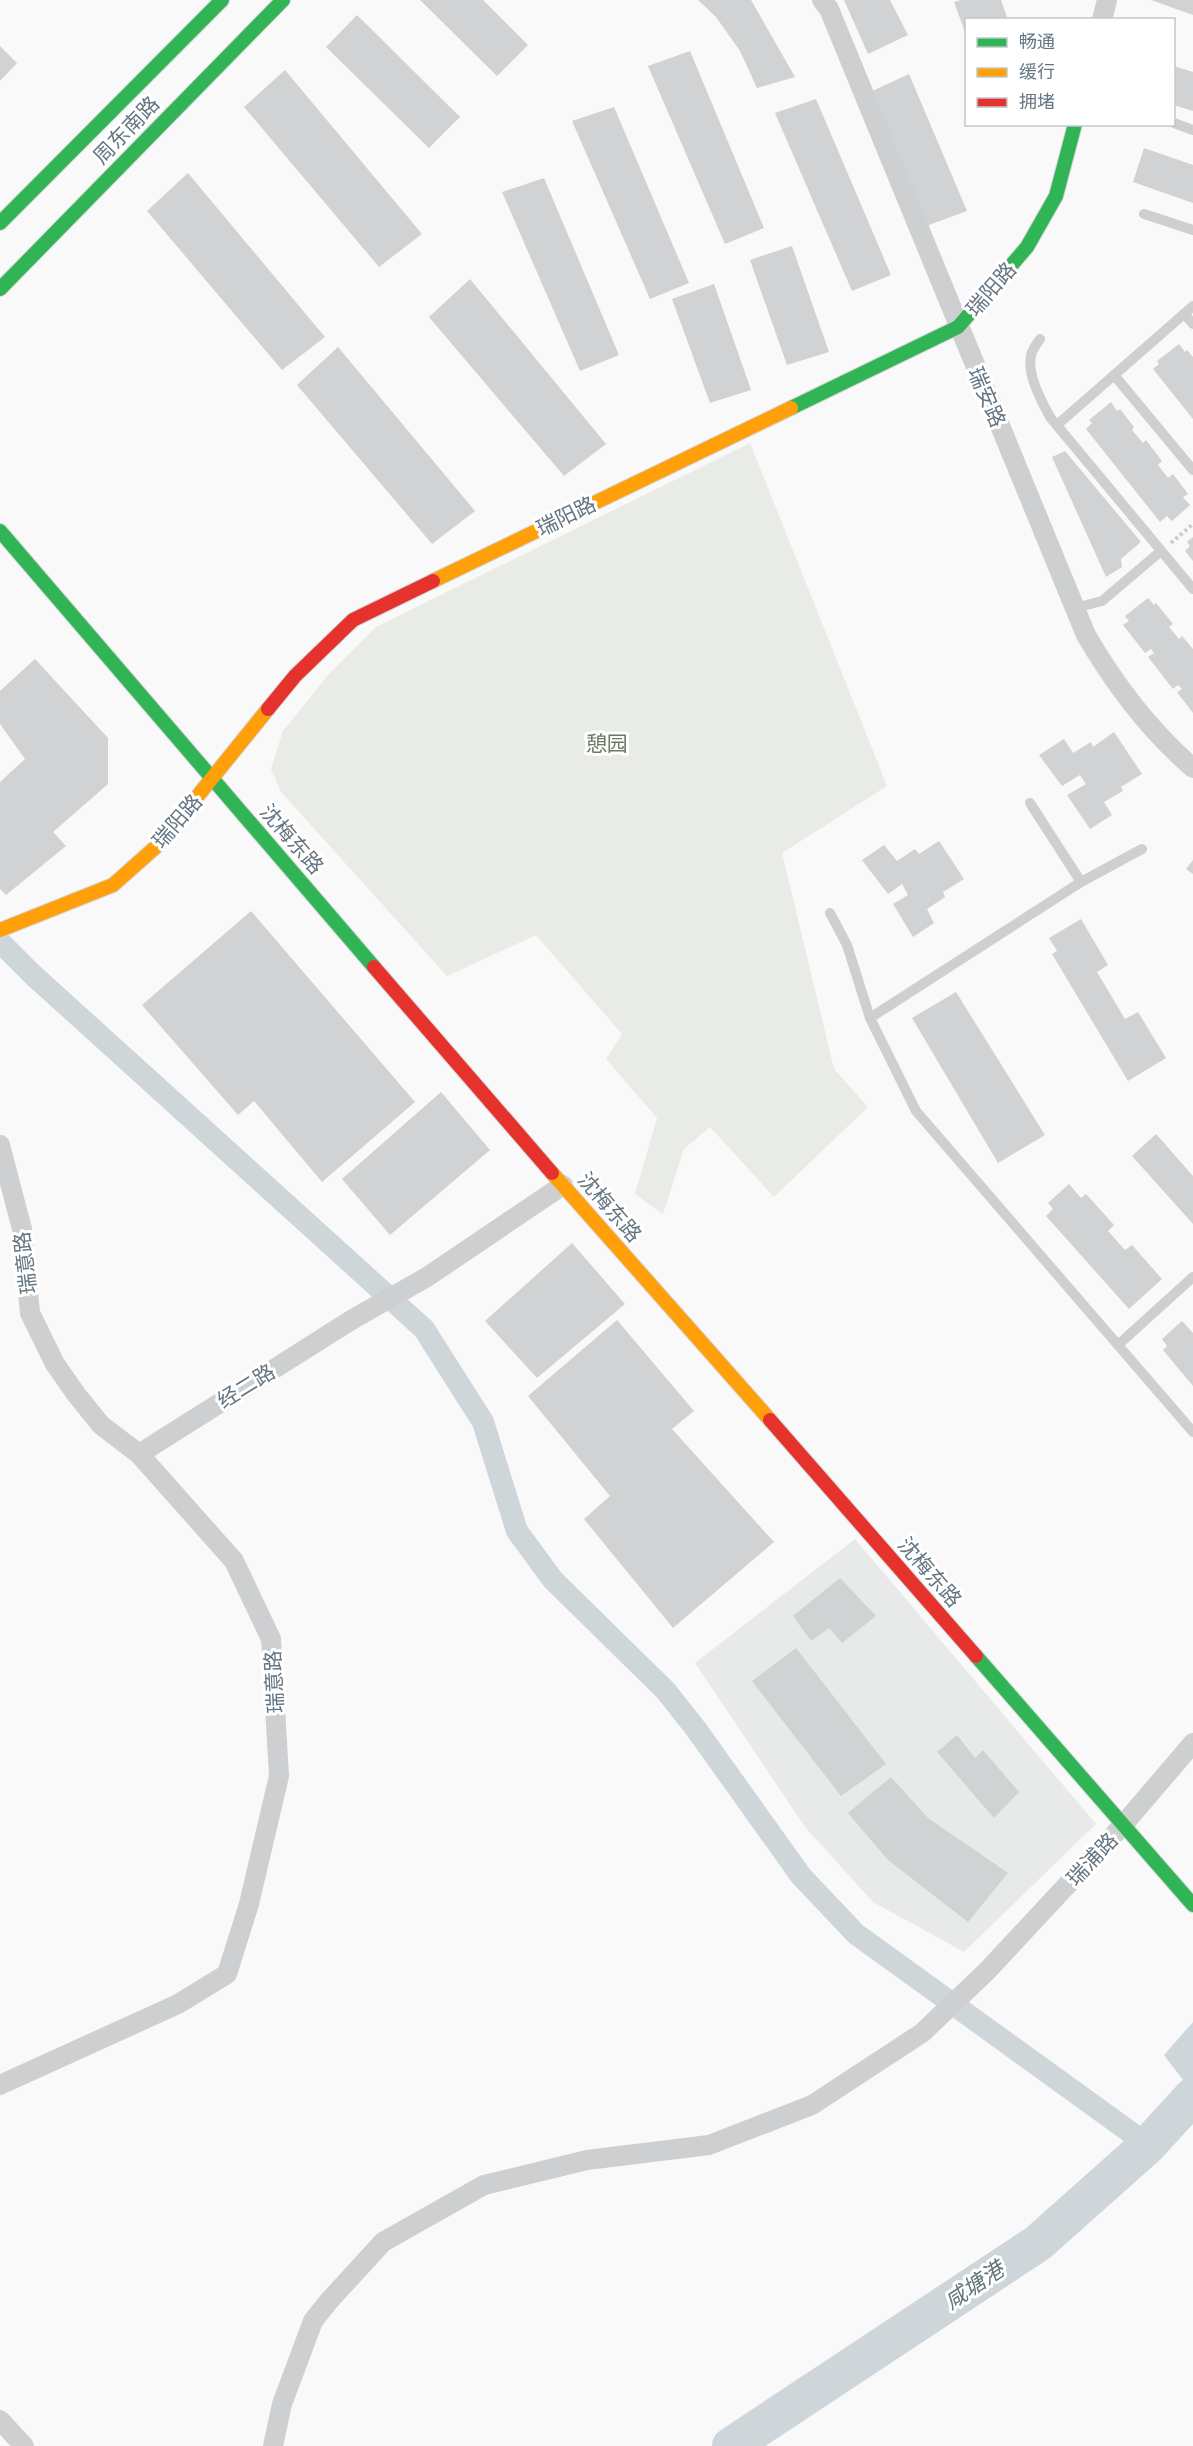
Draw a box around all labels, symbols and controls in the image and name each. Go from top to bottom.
legend [965,18,1175,126]
text: 畅通 [1019,30,1055,53]
text: 缓行 [1019,60,1055,83]
street label: 周东南路 [87,90,165,170]
text: 拥堵 [1019,90,1055,113]
street label: 瑞阳路 [960,256,1022,322]
street label: 瑞安路 [962,363,1012,431]
street label: 瑞阳路 [532,490,600,542]
park label: 憩园 [586,730,628,757]
street label: 瑞阳路 [146,788,208,854]
street label: 沈梅东路 [254,798,330,880]
street label: 沈梅东路 [572,1166,648,1248]
street label: 瑞意路 [8,1230,42,1296]
street label: 经二路 [212,1358,280,1414]
street label: 沈梅东路 [892,1531,968,1613]
street label: 瑞意路 [259,1650,289,1714]
street label: 瑞浦路 [1061,1827,1123,1891]
water label: 咸塘港 [939,2253,1012,2315]

